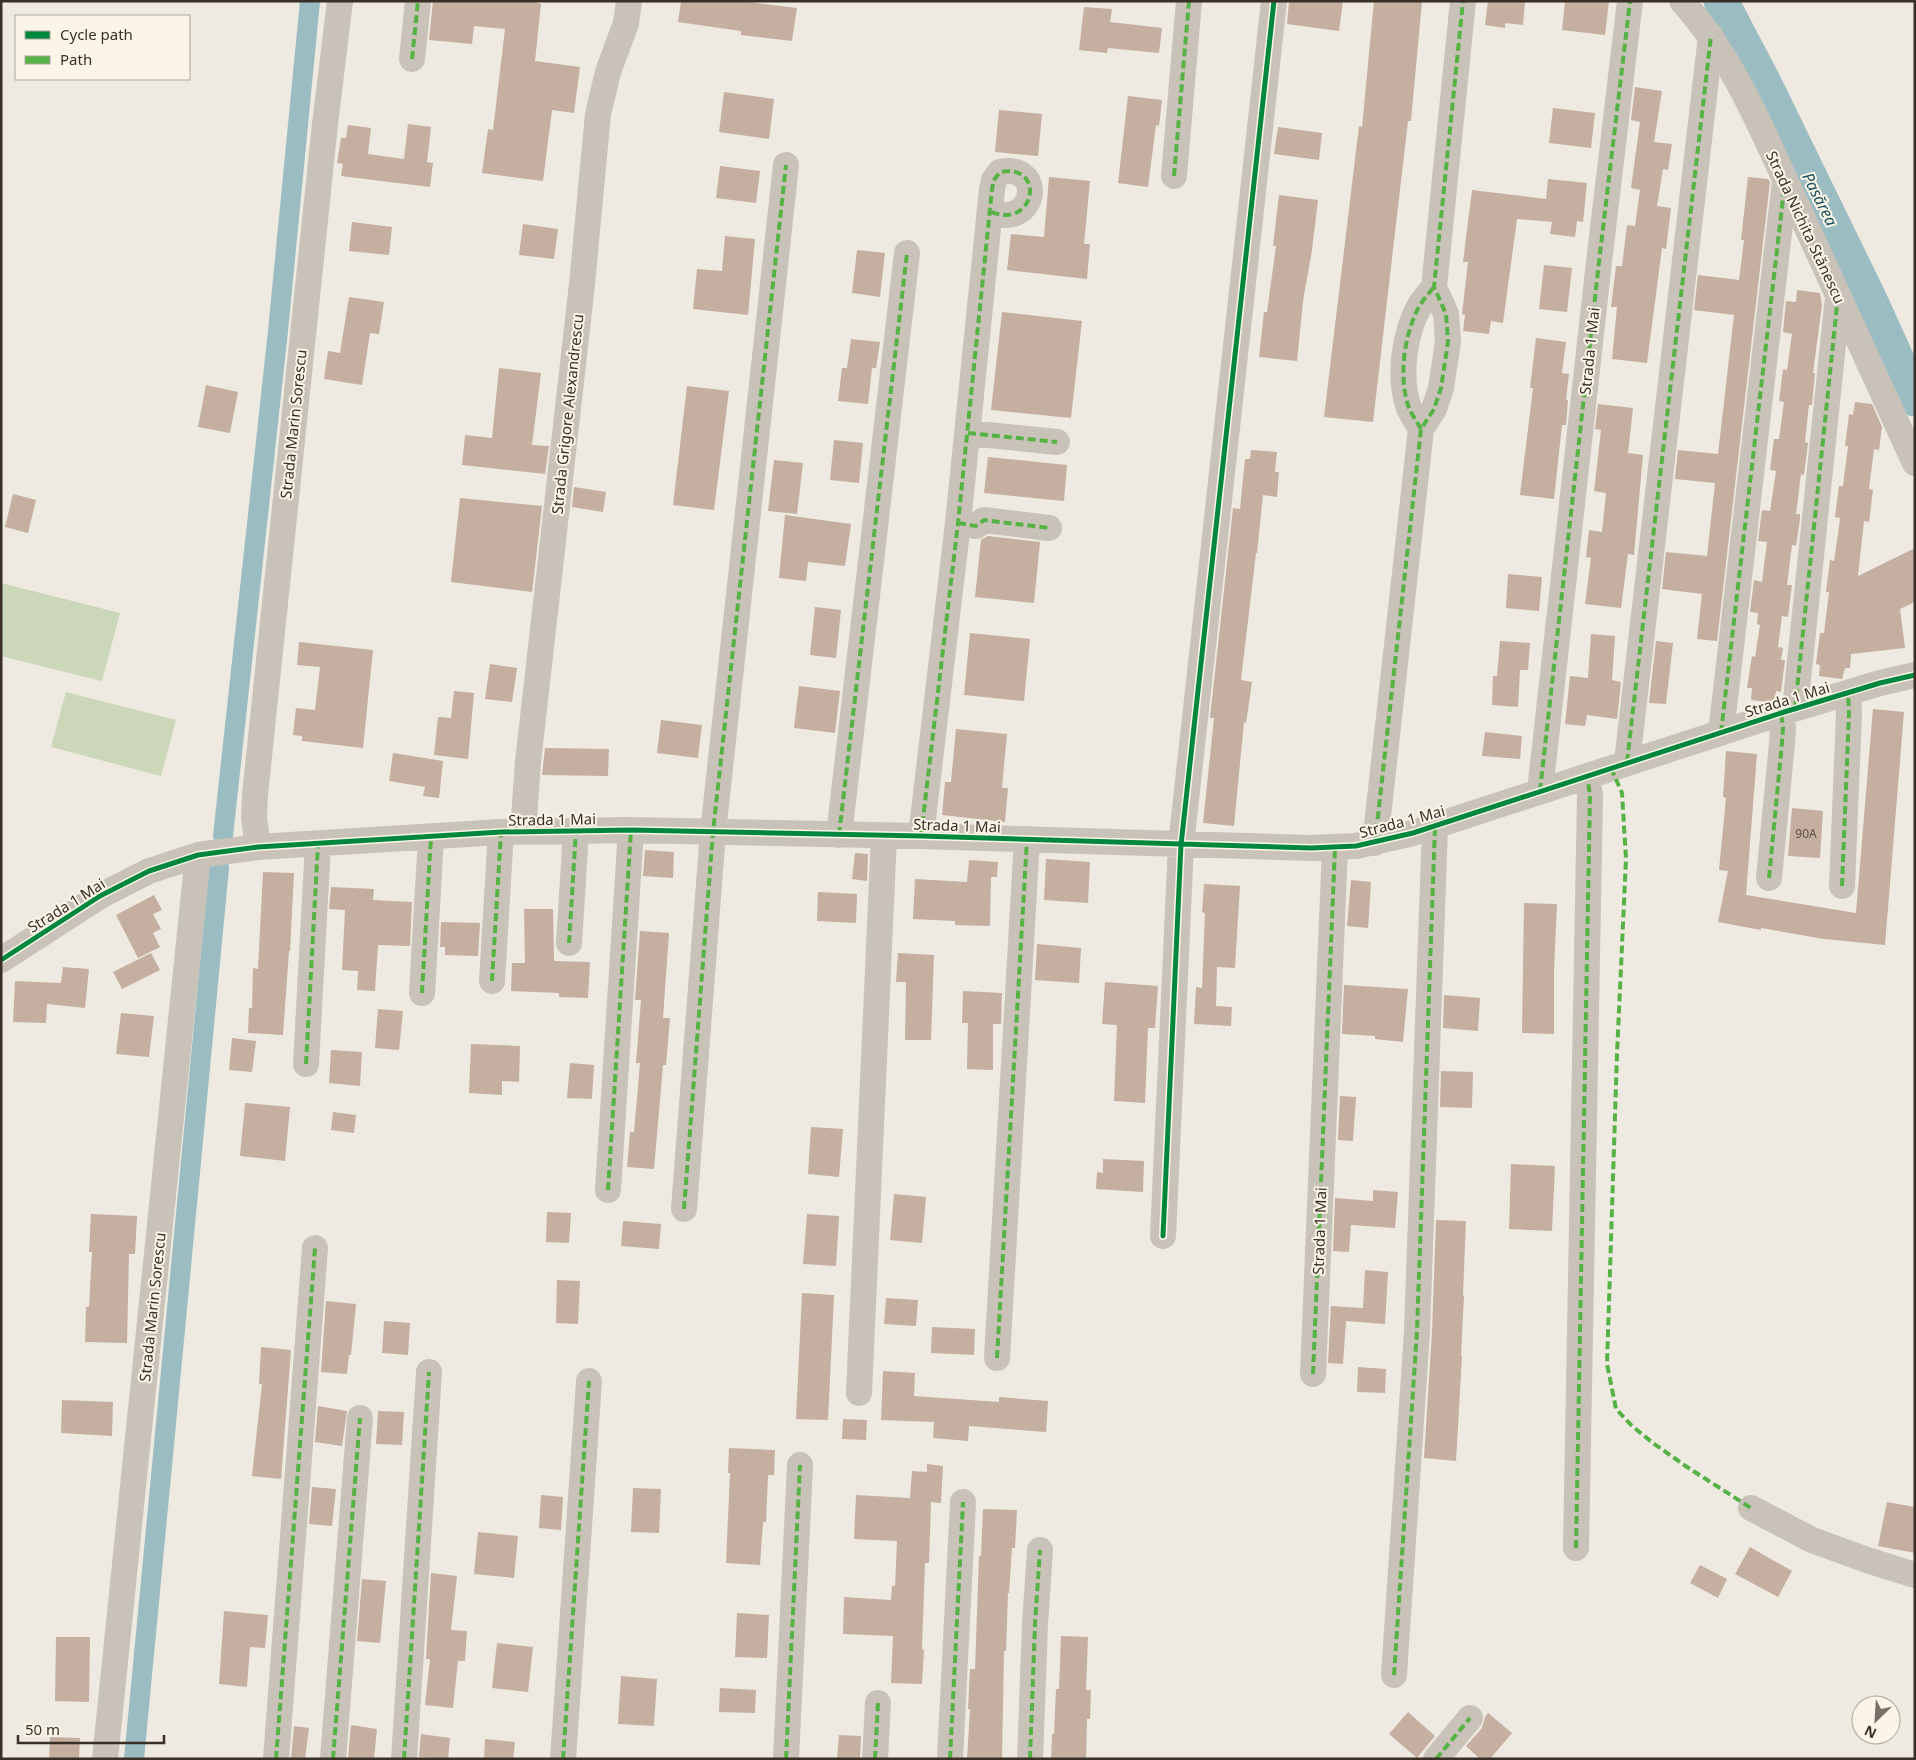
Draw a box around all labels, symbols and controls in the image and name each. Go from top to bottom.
legend [15,15,190,80]
text: Cycle path [60,24,133,44]
text: Path [60,49,92,69]
street label: Strada Nichita Stănescu [1762,147,1850,307]
water label: Pasărea [1797,168,1843,230]
street label: Strada 1 Mai [1574,306,1604,396]
street label: Strada Grigore Alexandrescu [547,313,587,515]
street label: Strada Marin Sorescu [275,348,311,500]
street label: Strada 1 Mai [1742,677,1832,721]
street label: Strada 1 Mai [1357,800,1447,842]
street label: Strada 1 Mai [508,808,596,830]
street label: Strada 1 Mai [913,813,1001,837]
house number: 90A [1795,825,1817,842]
street label: Strada 1 Mai [23,873,109,937]
street label: Strada 1 Mai [1307,1187,1331,1275]
street label: Strada Marin Sorescu [134,1231,170,1383]
north arrow [1851,1695,1901,1745]
scale bar [18,1712,164,1744]
text: 50 m [25,1719,60,1739]
text: N [1861,1721,1879,1743]

